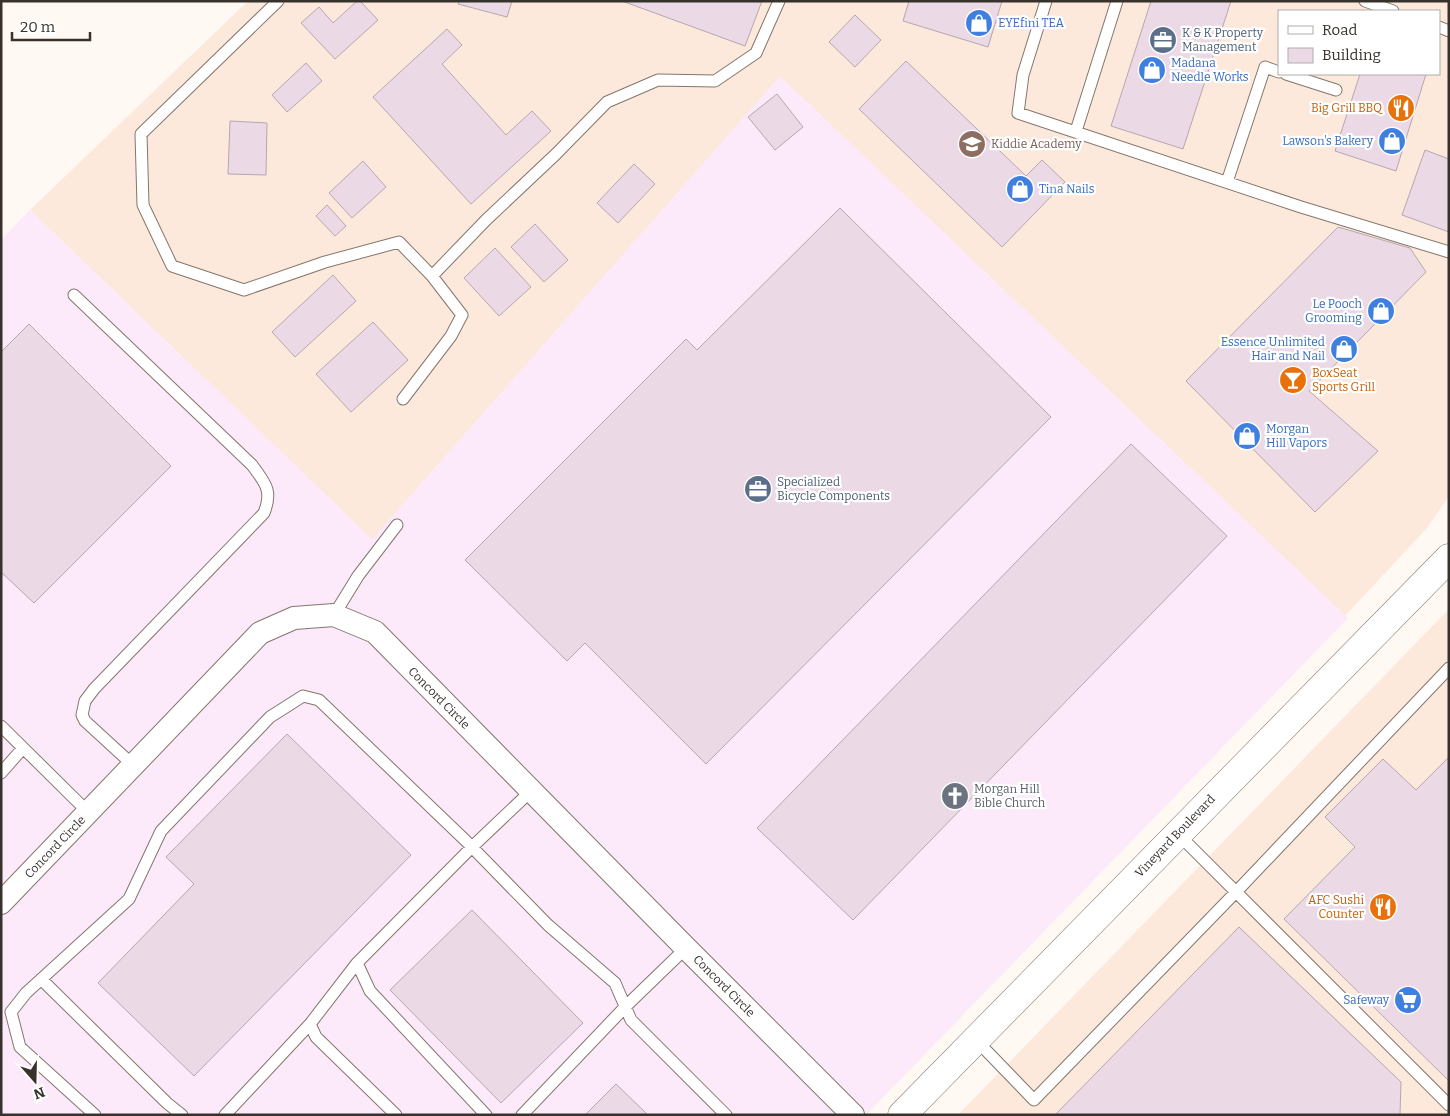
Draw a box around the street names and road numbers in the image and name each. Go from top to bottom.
street label: Concord Circle [405,664,473,732]
street label: Vineyard Boulevard [1132,792,1218,880]
street label: Concord Circle [22,813,88,881]
street label: Concord Circle [690,952,758,1020]

